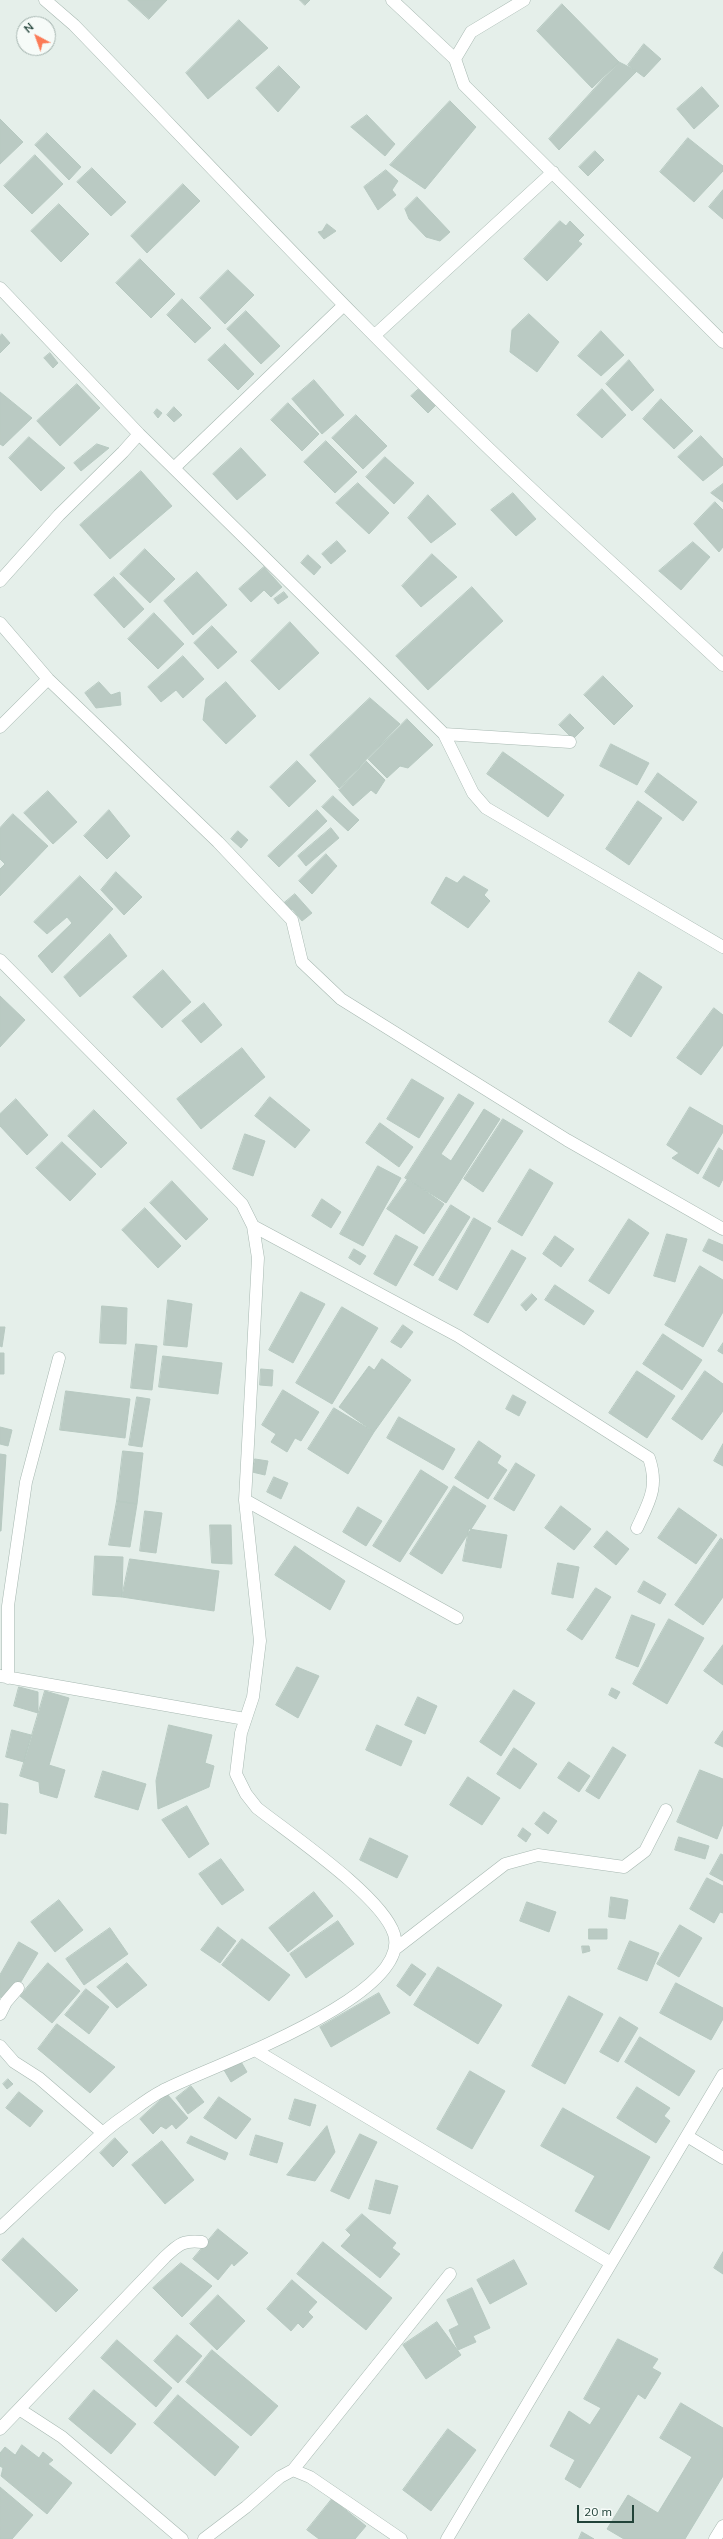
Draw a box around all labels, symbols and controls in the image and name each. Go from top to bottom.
north arrow [16,16,56,56]
text: N [21,20,37,36]
scale bar [579,2497,636,2523]
text: 20 m [584,2504,612,2519]

